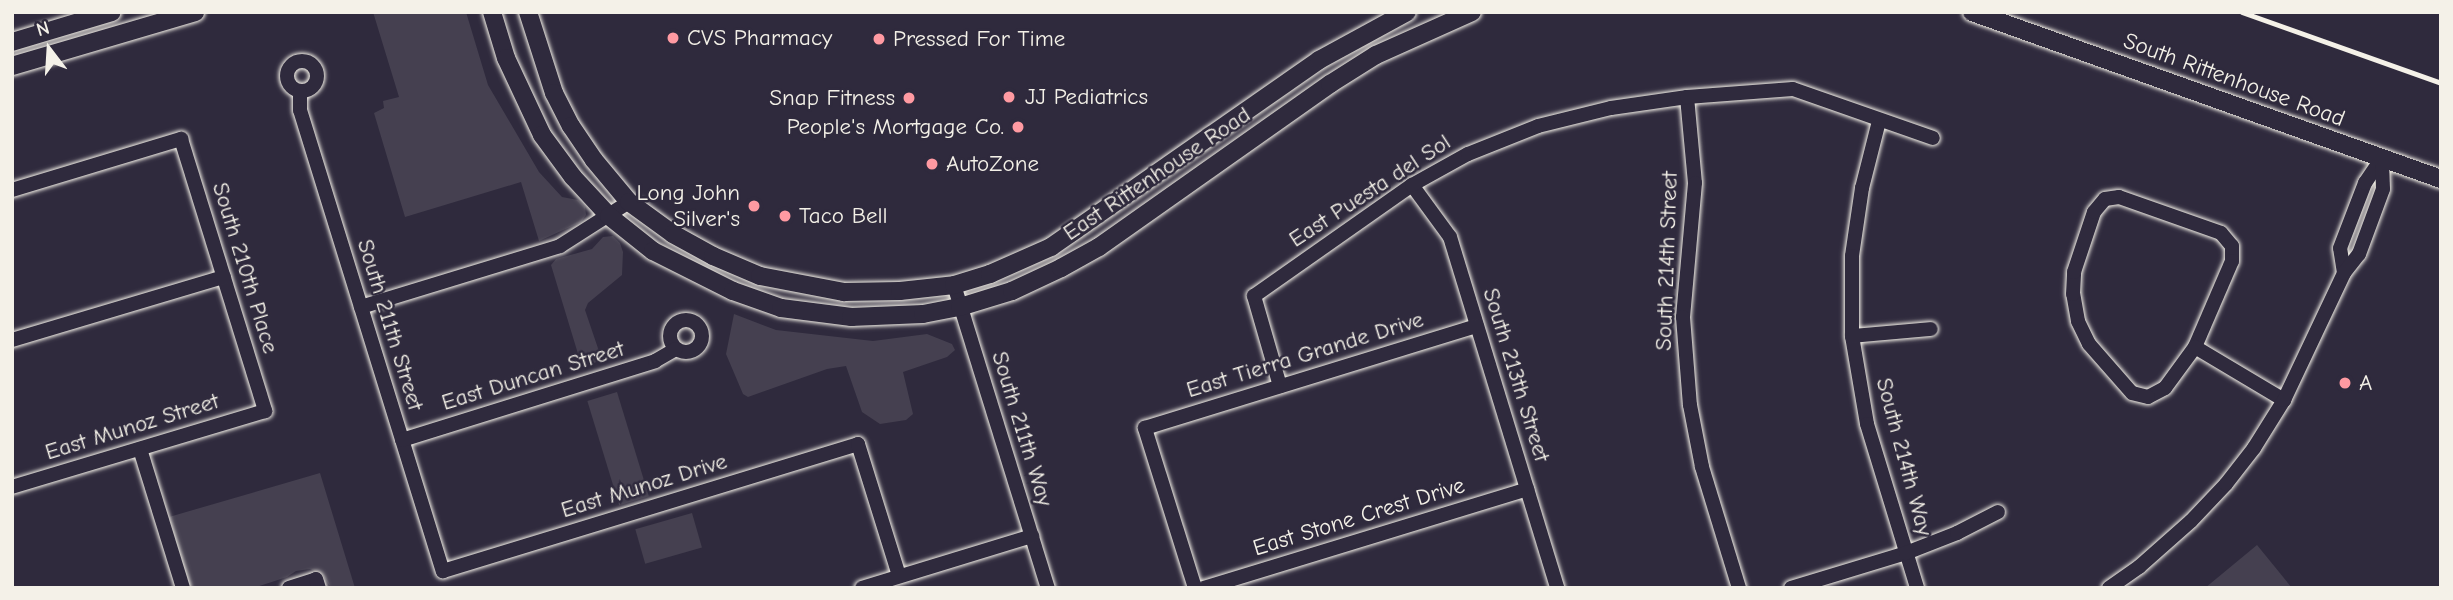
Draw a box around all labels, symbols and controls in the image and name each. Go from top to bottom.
north arrow [14,14,84,84]
text: N [34,17,52,41]
place label: CVS Pharmacy [687,24,832,52]
place label: Pressed For Time [893,25,1065,53]
street label: South Rittenhouse Road [2120,27,2348,133]
marker: CVS Pharmacy [665,30,681,46]
marker: Pressed For Time [871,31,887,47]
place label: JJ Pediatrics [1025,83,1148,111]
place label: Snap Fitness [769,84,895,112]
marker: JJ Pediatrics [999,87,1019,107]
marker: Snap Fitness [901,90,917,106]
street label: East Rittenhouse Road [1058,101,1256,247]
place label: People's Mortgage Co. [787,113,1004,141]
marker: People's Mortgage Co. [1010,119,1026,135]
street label: East Puesta del Sol [1284,128,1456,254]
place label: AutoZone [946,150,1039,178]
marker: AutoZone [924,156,940,172]
street label: South 214th Street [1650,171,1684,351]
street label: South 210th Place [206,179,284,357]
place label: Long John Silver's [636,179,740,233]
marker: Long John Silver's [746,198,762,214]
place label: Taco Bell [799,202,888,230]
marker: Taco Bell [777,208,793,224]
street label: South 211th Street [351,236,429,414]
street label: South 213th Street [1476,285,1556,465]
street label: East Tierra Grande Drive [1183,306,1427,404]
street label: East Duncan Street [438,335,628,417]
street label: South 211th Way [985,348,1059,510]
place label: A [2359,369,2372,397]
street label: South 214th Way [1870,375,1938,539]
marker: A [2337,375,2353,391]
street label: East Munoz Street [42,387,222,467]
street label: East Munoz Drive [558,448,730,524]
street label: East Stone Crest Drive [1250,472,1468,562]

